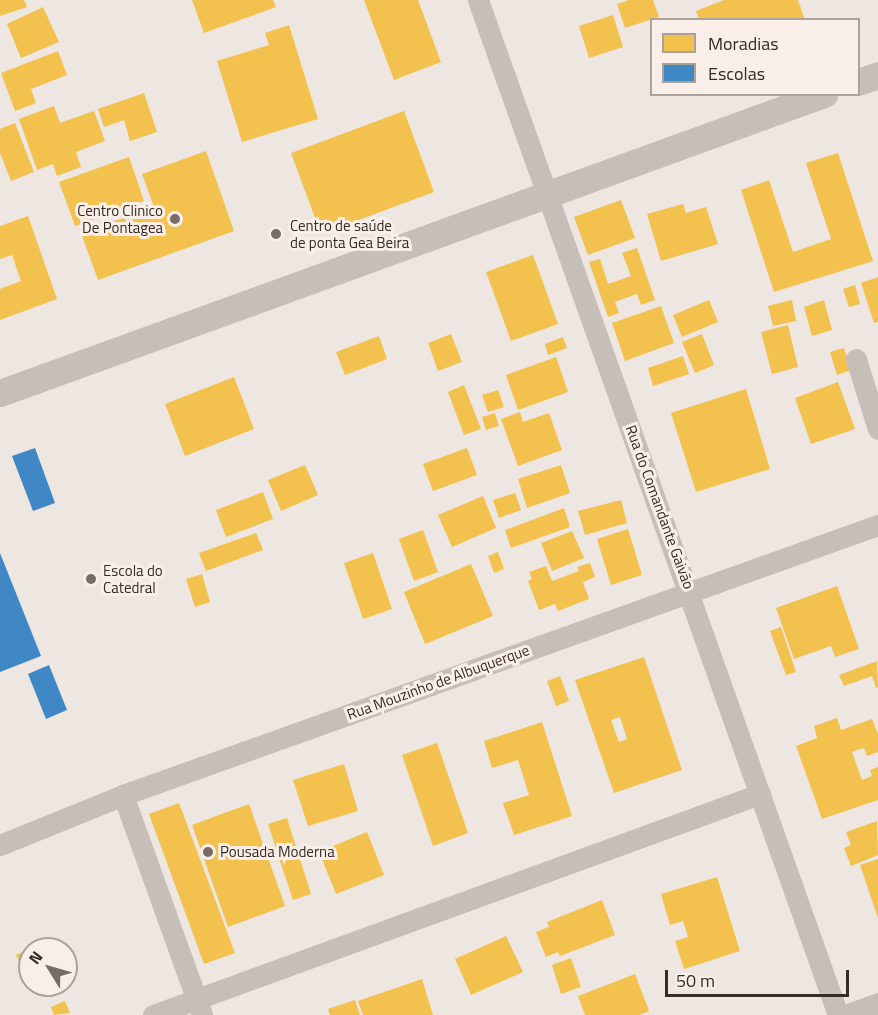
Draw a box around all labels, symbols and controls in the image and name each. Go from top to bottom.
legend [650,18,860,96]
text: Moradias [708,30,779,57]
text: Escolas [708,60,765,87]
place label: Centro Clinico De Pontagea [77,201,163,236]
marker: Centro Clinico De Pontagea [168,212,182,226]
place label: Centro de saúde de ponta Gea Beira [290,216,409,251]
marker: Centro de saúde de ponta Gea Beira [267,225,285,243]
street label: Rua do Comandante Gaivão [622,422,698,592]
place label: Escola do Catedral [103,561,163,596]
marker: Escola do Catedral [84,572,98,586]
street label: Rua Mouzinho de Albuquerque [344,641,532,723]
place label: Pousada Moderna [220,843,335,861]
marker: Pousada Moderna [201,845,215,859]
north arrow [18,937,78,997]
text: N [22,946,48,969]
scale bar [668,958,852,996]
text: 50 m [676,967,715,994]

